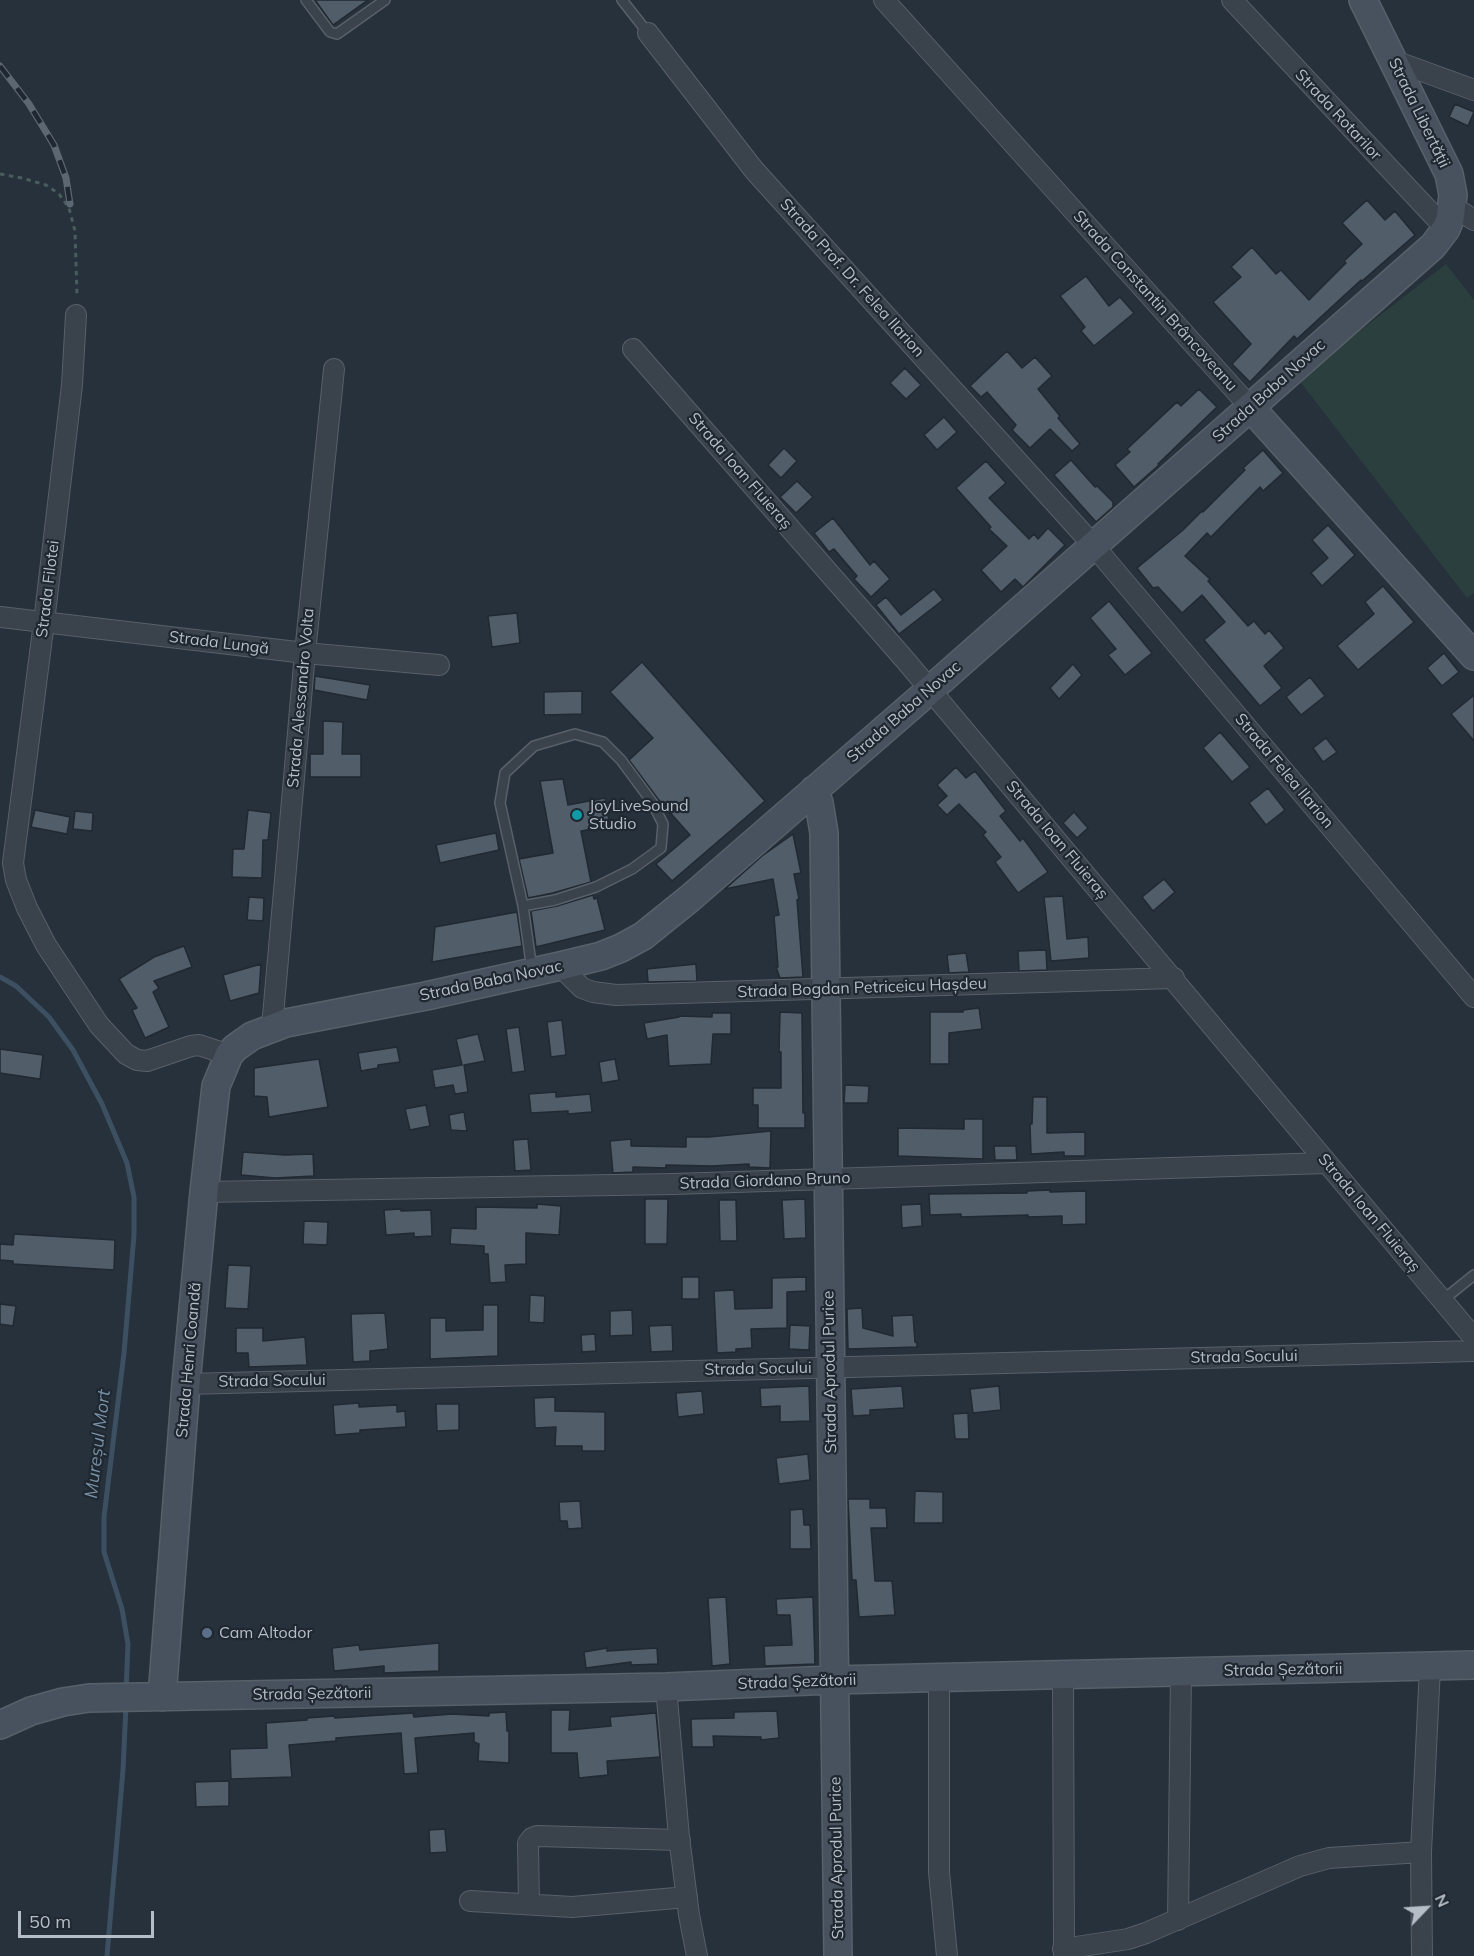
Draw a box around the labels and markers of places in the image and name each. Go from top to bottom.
place label: JoyLiveSound Studio [589,796,689,834]
marker: JoyLiveSound Studio [570,808,584,822]
place label: Cam Altodor [219,1623,312,1643]
marker: Cam Altodor [200,1626,214,1640]

